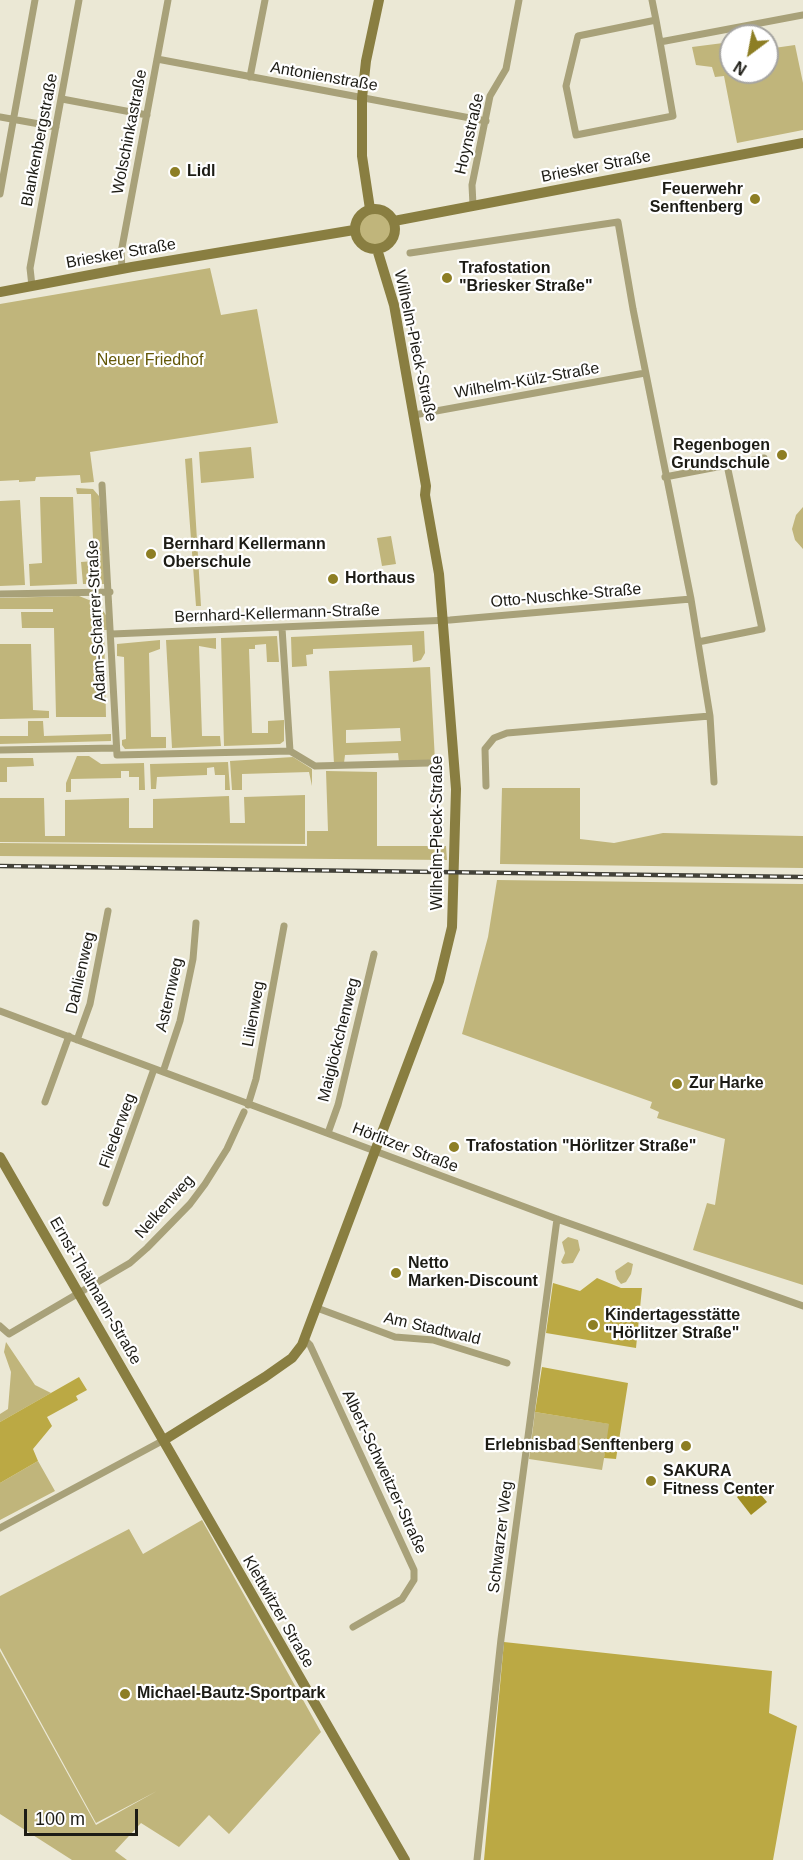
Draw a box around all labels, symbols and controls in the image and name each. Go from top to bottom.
north arrow [719,24,779,84]
street label: Antonienstraße [269,58,379,96]
text: N [731,58,750,78]
street label: Wolschinkastraße [108,68,152,196]
street label: Blankenbergstraße [18,72,62,208]
street label: Hoynstraße [451,92,489,176]
street label: Briesker Straße [540,147,652,187]
place label: Lidl [187,162,215,182]
marker: Lidl [168,165,182,179]
place label: Feuerwehr Senftenberg [650,180,743,218]
marker: Feuerwehr Senftenberg [748,192,762,206]
street label: Briesker Straße [65,235,177,273]
place label: Trafostation "Briesker Straße" [459,259,592,297]
street label: Wilhelm-Pieck-Straße [390,268,440,424]
marker: Trafostation "Briesker Straße" [440,271,454,285]
park label: Neuer Friedhof [97,351,203,371]
street label: Wilhelm-Külz-Straße [453,359,601,403]
place label: Regenbogen Grundschule [671,436,770,474]
marker: Regenbogen Grundschule [775,448,789,462]
place label: Bernhard Kellermann Oberschule [163,535,326,573]
street label: Adam-Scharrer-Straße [83,540,111,702]
marker: Bernhard Kellermann Oberschule [144,547,158,561]
place label: Horthaus [345,569,415,589]
marker: Horthaus [326,572,340,586]
street label: Otto-Nuschke-Straße [490,580,642,612]
street label: Bernhard-Kellermann-Straße [174,601,380,627]
street label: Wilhelm-Pieck-Straße [428,756,448,910]
street label: Dahlienweg [62,930,100,1016]
street label: Asternweg [152,956,188,1034]
street label: Maiglöckchenweg [314,976,364,1104]
street label: Lilienweg [239,979,269,1049]
place label: Zur Harke [689,1074,764,1094]
marker: Zur Harke [670,1077,684,1091]
street label: Fliederweg [96,1091,140,1171]
street label: Hörlitzer Straße [349,1119,461,1177]
place label: Trafostation "Hörlitzer Straße" [466,1137,696,1157]
marker: Trafostation "Hörlitzer Straße" [447,1140,461,1154]
street label: Nelkenweg [131,1171,199,1243]
street label: Ernst-Thälmann-Straße [45,1214,145,1368]
place label: Netto Marken-Discount [408,1254,538,1292]
marker: Netto Marken-Discount [389,1266,403,1280]
place label: Kindertagesstätte "Hörlitzer Straße" [605,1306,740,1344]
street label: Am Stadtwald [382,1309,482,1349]
marker: Kindertagesstätte "Hörlitzer Straße" [586,1318,600,1332]
street label: Albert-Schweitzer-Straße [338,1387,430,1557]
place label: Erlebnisbad Senftenberg [485,1436,674,1456]
marker: Erlebnisbad Senftenberg [679,1439,693,1453]
place label: SAKURA Fitness Center [663,1462,774,1500]
marker: SAKURA Fitness Center [644,1474,658,1488]
street label: Schwarzer Weg [485,1480,517,1594]
street label: Klettwitzer Straße [238,1553,318,1671]
place label: Michael-Bautz-Sportpark [137,1684,325,1704]
marker: Michael-Bautz-Sportpark [118,1687,132,1701]
scale bar [27,1797,141,1835]
text: 100 m [35,1809,85,1829]

